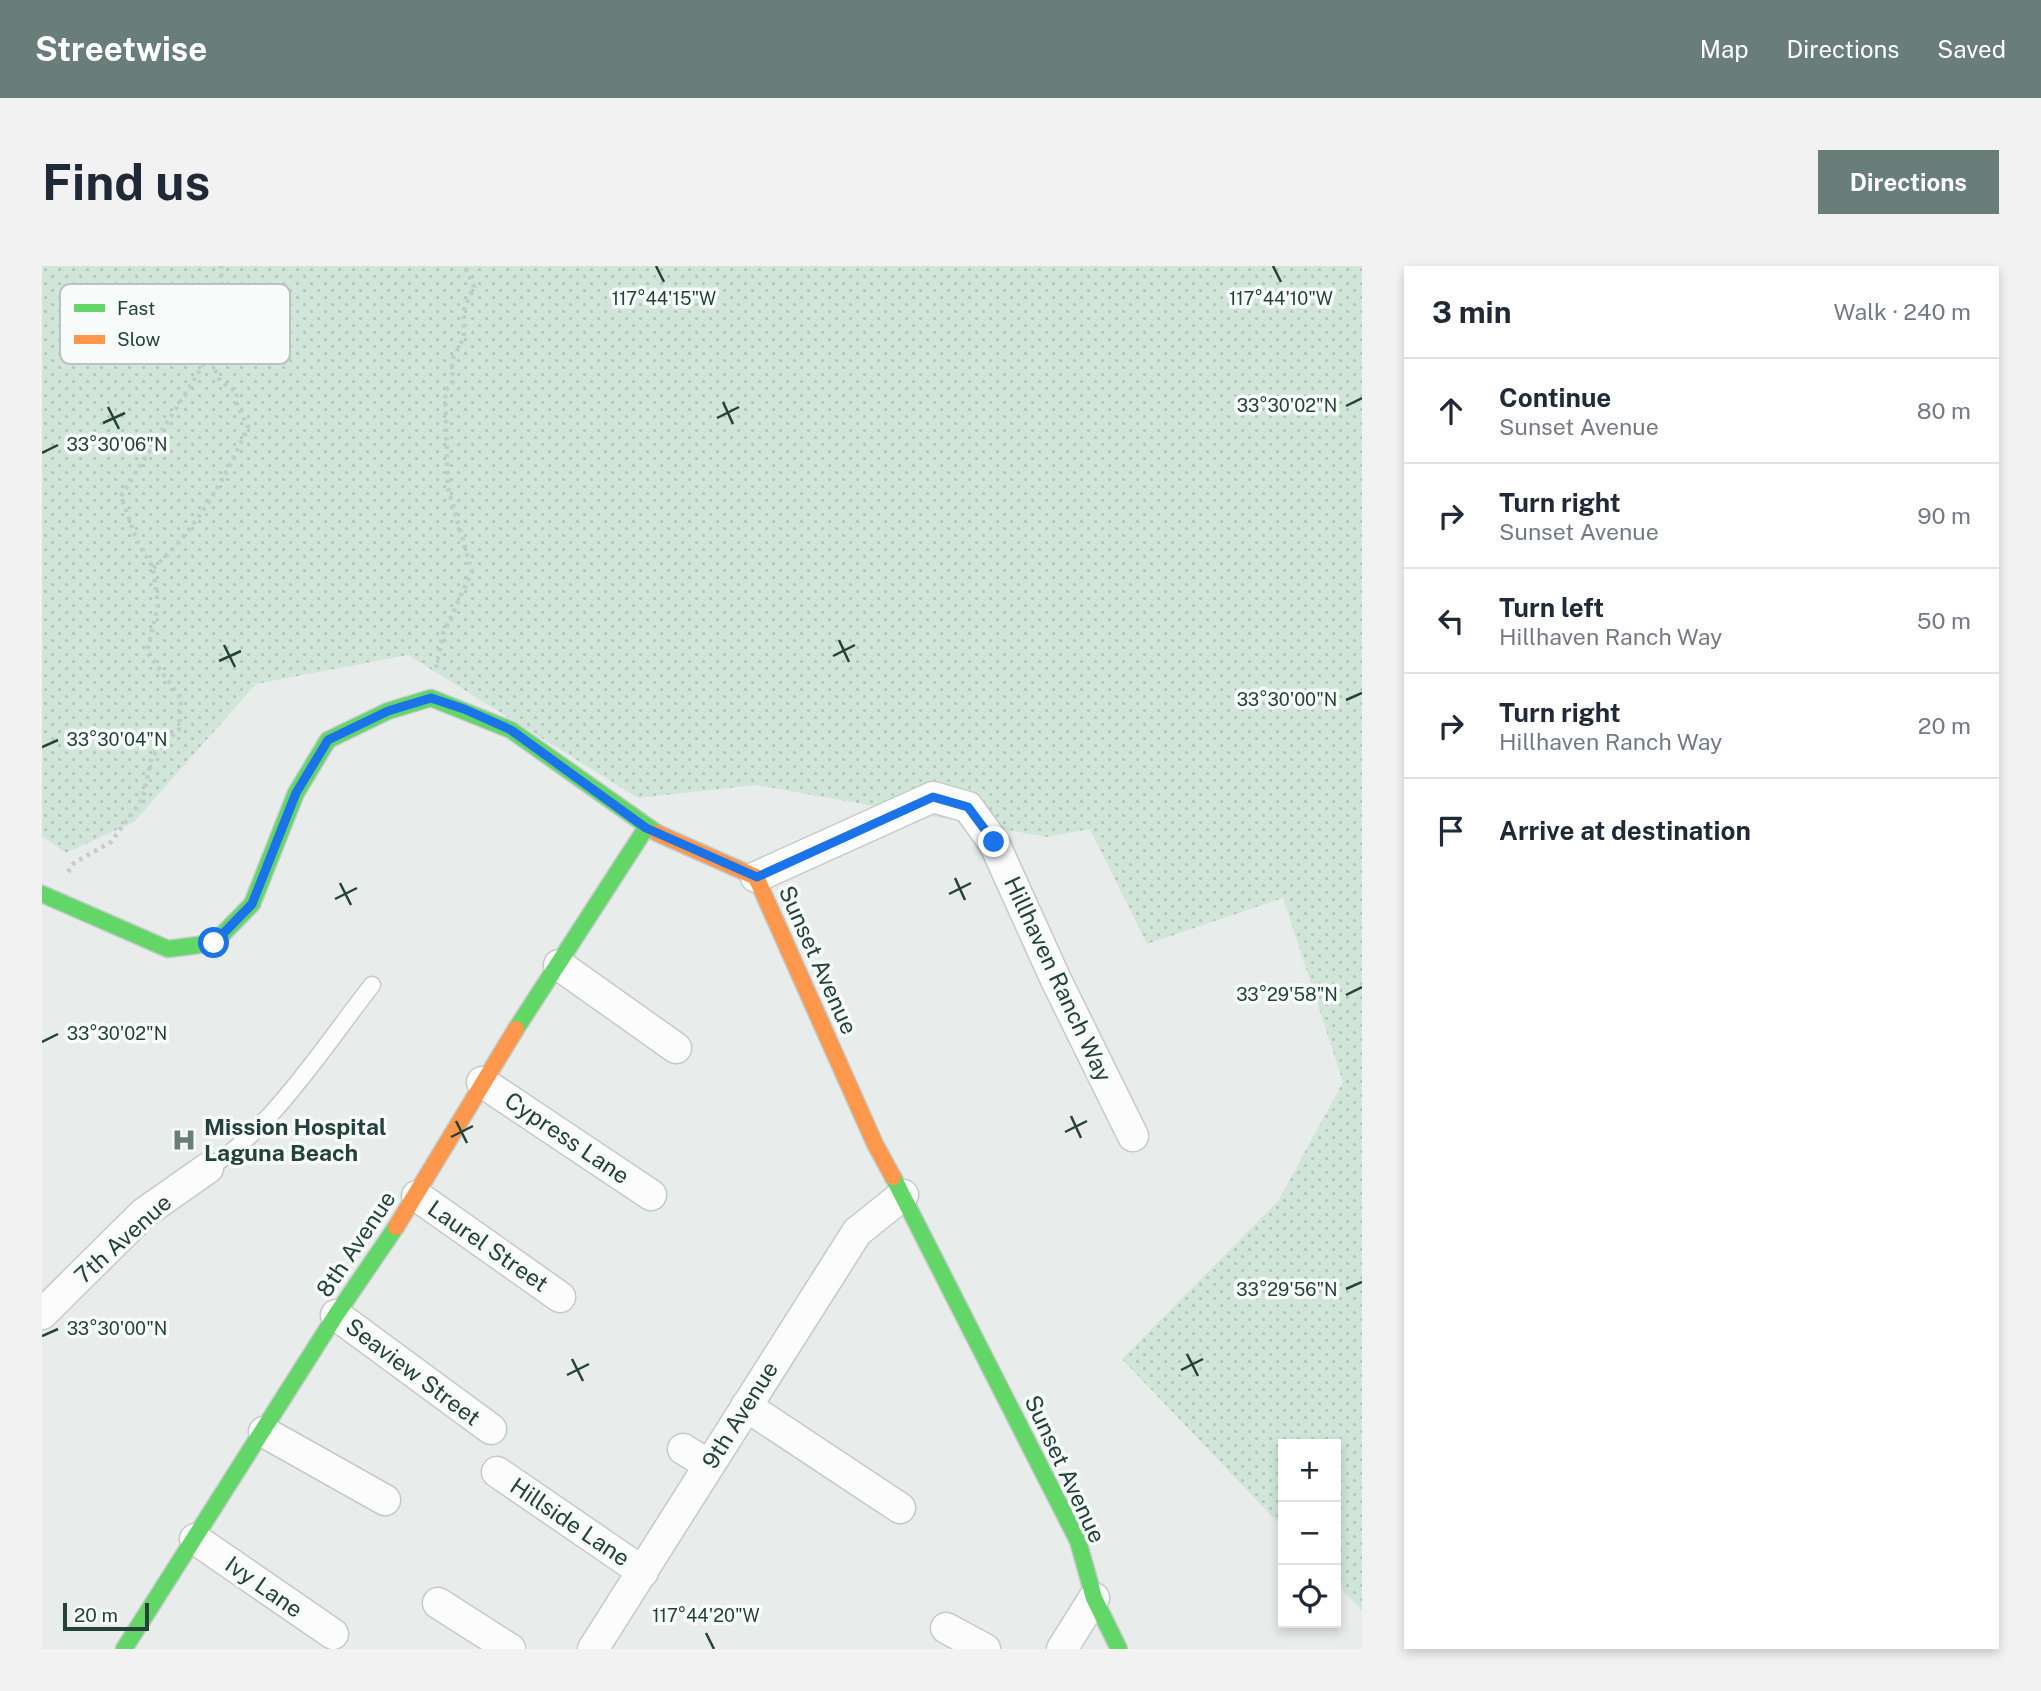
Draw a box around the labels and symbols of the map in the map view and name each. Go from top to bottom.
legend [60,284,290,364]
text: 117°44'15"W [612,288,716,309]
text: 117°44'10"W [1229,288,1333,309]
text: Fast [117,297,155,319]
text: Slow [117,328,161,350]
text: 33°30'02"N [1237,395,1337,416]
text: 33°30'06"N [67,434,167,455]
text: 33°30'00"N [1237,689,1337,710]
text: 33°30'04"N [66,729,168,750]
route end [978,826,1009,857]
street label: Hillhaven Ranch Way [999,872,1118,1086]
street label: Sunset Avenue [774,881,863,1038]
route start [198,927,229,958]
text: 33°29'58"N [1236,984,1338,1005]
text: 33°30'02"N [67,1023,167,1044]
street label: Cypress Lane [500,1086,635,1189]
place label: Mission Hospital Laguna Beach [204,1113,387,1166]
hospital icon: Mission Hospital Laguna Beach [170,1126,198,1154]
street label: 8th Avenue [310,1186,401,1302]
street label: 7th Avenue [69,1188,177,1289]
street label: Laurel Street [423,1194,554,1297]
text: 33°29'56"N [1236,1279,1338,1300]
street label: Seaview Street [341,1312,486,1431]
text: 33°30'00"N [67,1318,167,1339]
street label: 9th Avenue [696,1356,783,1473]
street label: Sunset Avenue [1019,1391,1111,1547]
street label: Hillside Lane [505,1472,635,1571]
street label: Ivy Lane [220,1550,308,1623]
scale bar [63,1600,149,1632]
text: 117°44'20"W [652,1605,760,1626]

